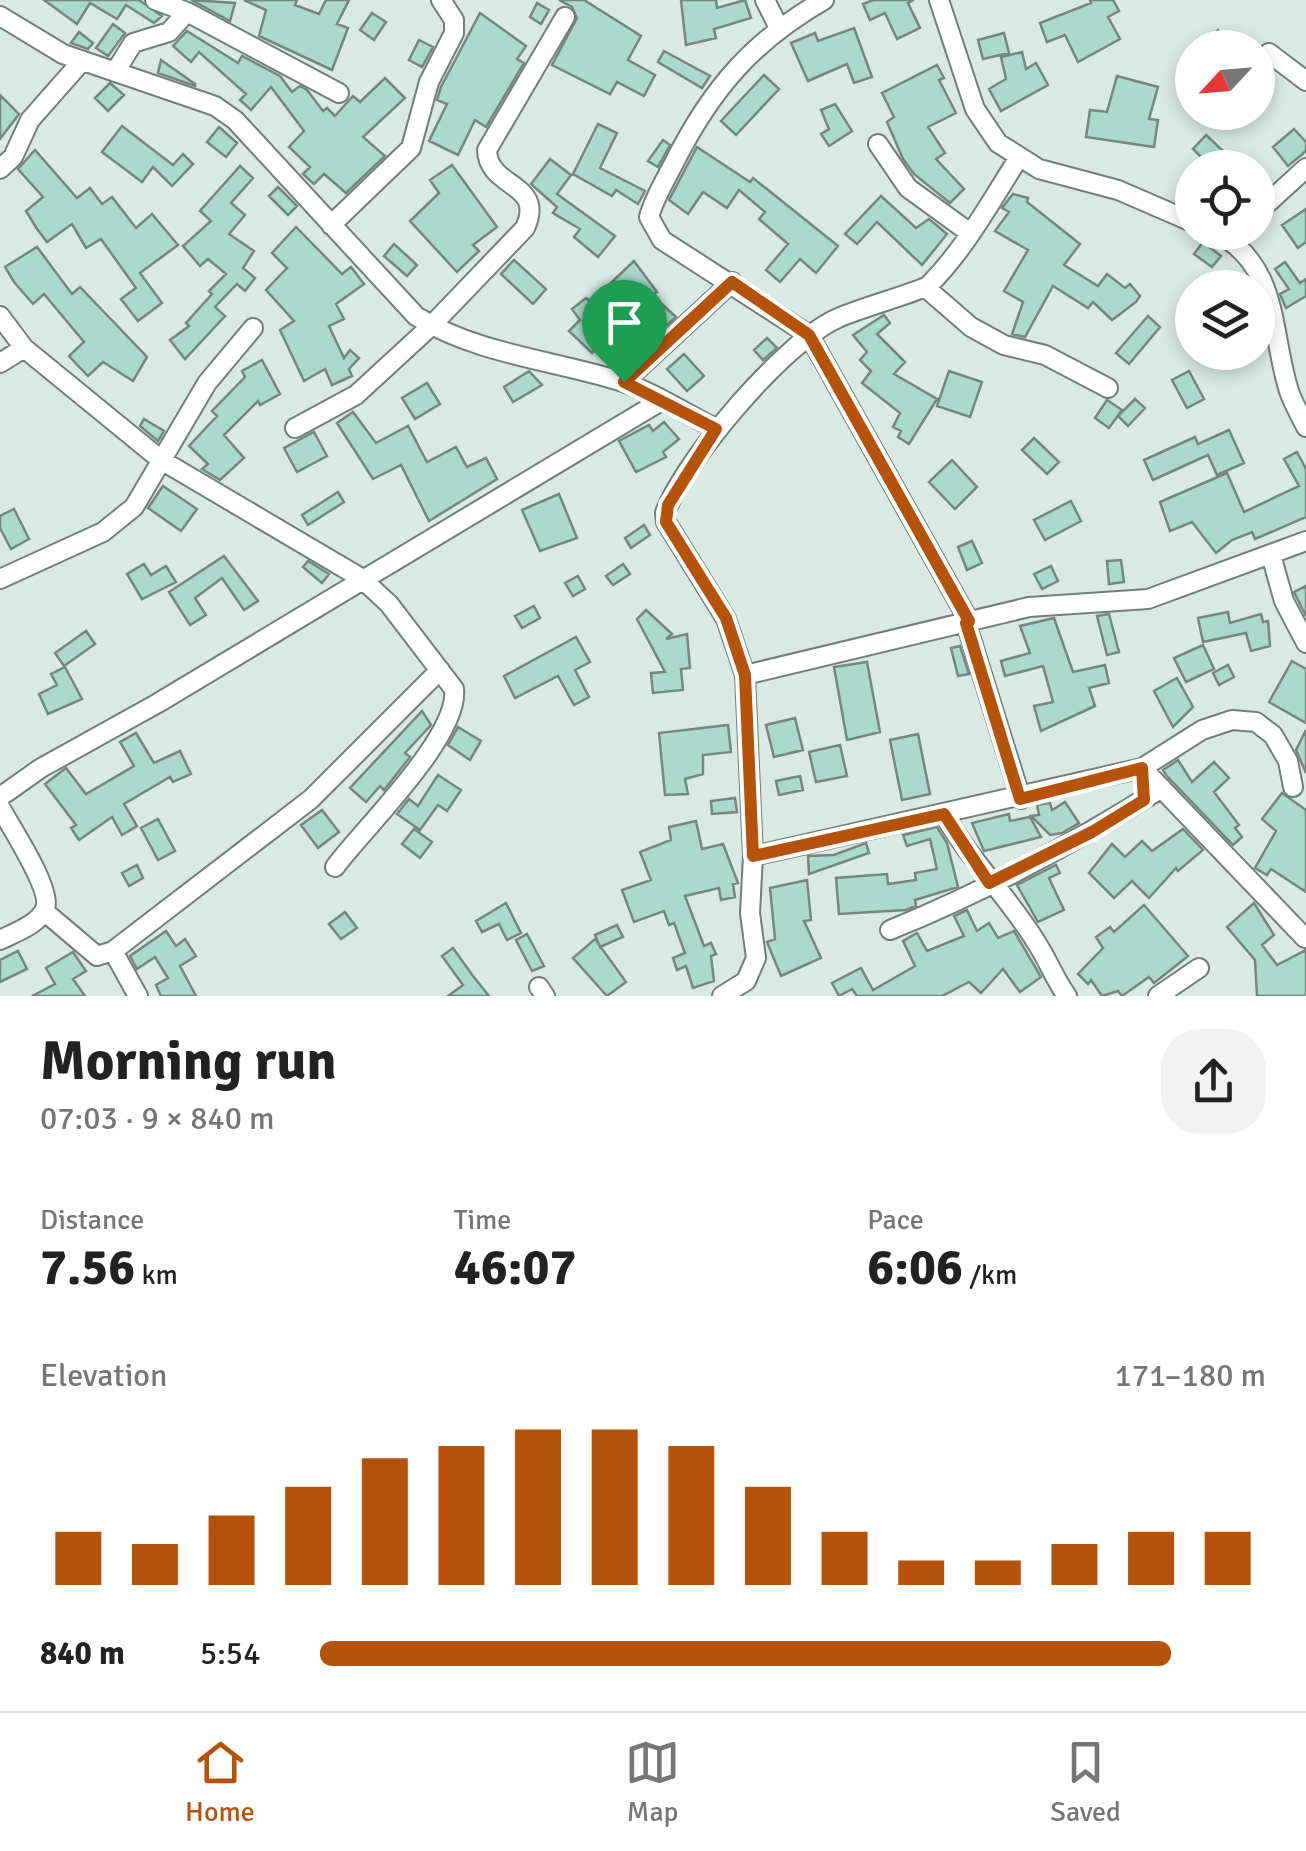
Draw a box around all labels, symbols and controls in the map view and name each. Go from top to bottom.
north arrow [1175,30,1275,130]
map controls [1175,30,1275,370]
button: locate [1175,150,1275,250]
button: layers [1175,270,1275,370]
pin [582,280,667,383]
icon: arrive [597,295,652,350]
text: Morning run [40,1027,337,1095]
button: share [1161,1029,1266,1134]
text: 07:03 · 9 × 840 m [40,1099,275,1138]
text: Distance [40,1203,144,1237]
text: Time [454,1203,511,1237]
text: Pace [867,1203,924,1237]
text: 7.56 [40,1237,135,1299]
text: 46:07 [454,1237,576,1299]
text: 6:06 [867,1237,963,1299]
text: km [135,1258,178,1292]
text: /km [963,1258,1017,1292]
text: Elevation [40,1356,167,1395]
text: 171–180 m [1115,1356,1266,1395]
text: 840 m [40,1634,125,1673]
text: 5:54 [200,1634,260,1673]
tab: Home [185,1735,255,1829]
tab: Map [625,1735,680,1829]
tab: Saved [1050,1735,1121,1829]

